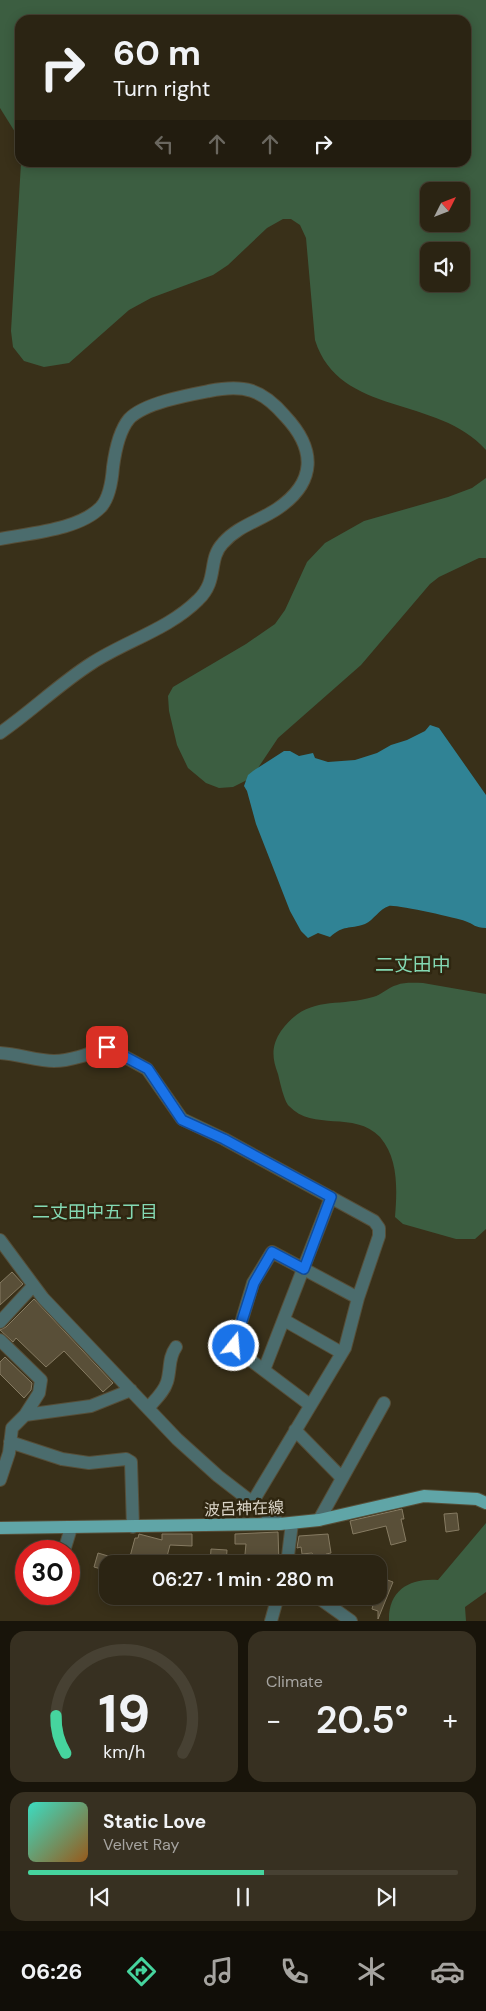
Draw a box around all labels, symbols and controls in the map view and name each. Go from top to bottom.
text: 60 m [113,30,201,76]
icon: right [30,35,95,100]
text: Turn right [113,74,210,103]
icon: left [150,130,178,158]
icon: ahead [203,130,231,158]
icon: ahead [256,130,284,158]
icon: right [309,130,337,158]
north arrow [420,182,470,232]
map controls [420,182,470,292]
button: sound [420,242,470,292]
district label: 二丈田中 [375,952,451,977]
pin [86,1026,128,1068]
icon: arrive [93,1033,121,1061]
district label: 二丈田中五丁目 [32,1200,158,1224]
position arrow [207,1319,259,1371]
street label: 波呂神在線 [204,1497,284,1520]
speed limit sign: 30 [15,1540,80,1605]
text: 06:27 · 1 min · 280 m [152,1567,334,1592]
text: Climate [266,1671,323,1692]
text: 19 [98,1680,150,1748]
text: 20.5° [316,1695,408,1745]
text: − [266,1702,281,1739]
text: + [443,1702,458,1739]
text: km/h [103,1740,145,1764]
text: Static Love [103,1809,206,1834]
text: Velvet Ray [103,1834,179,1855]
icon: previous [86,1883,114,1911]
icon: pause [229,1883,257,1911]
icon: next [372,1883,400,1911]
icon: directions [124,1954,159,1989]
icon: music [201,1954,236,1989]
icon: phone [277,1954,312,1989]
icon: climate [354,1954,389,1989]
icon: car [430,1954,465,1989]
text: 06:26 [21,1957,82,1986]

